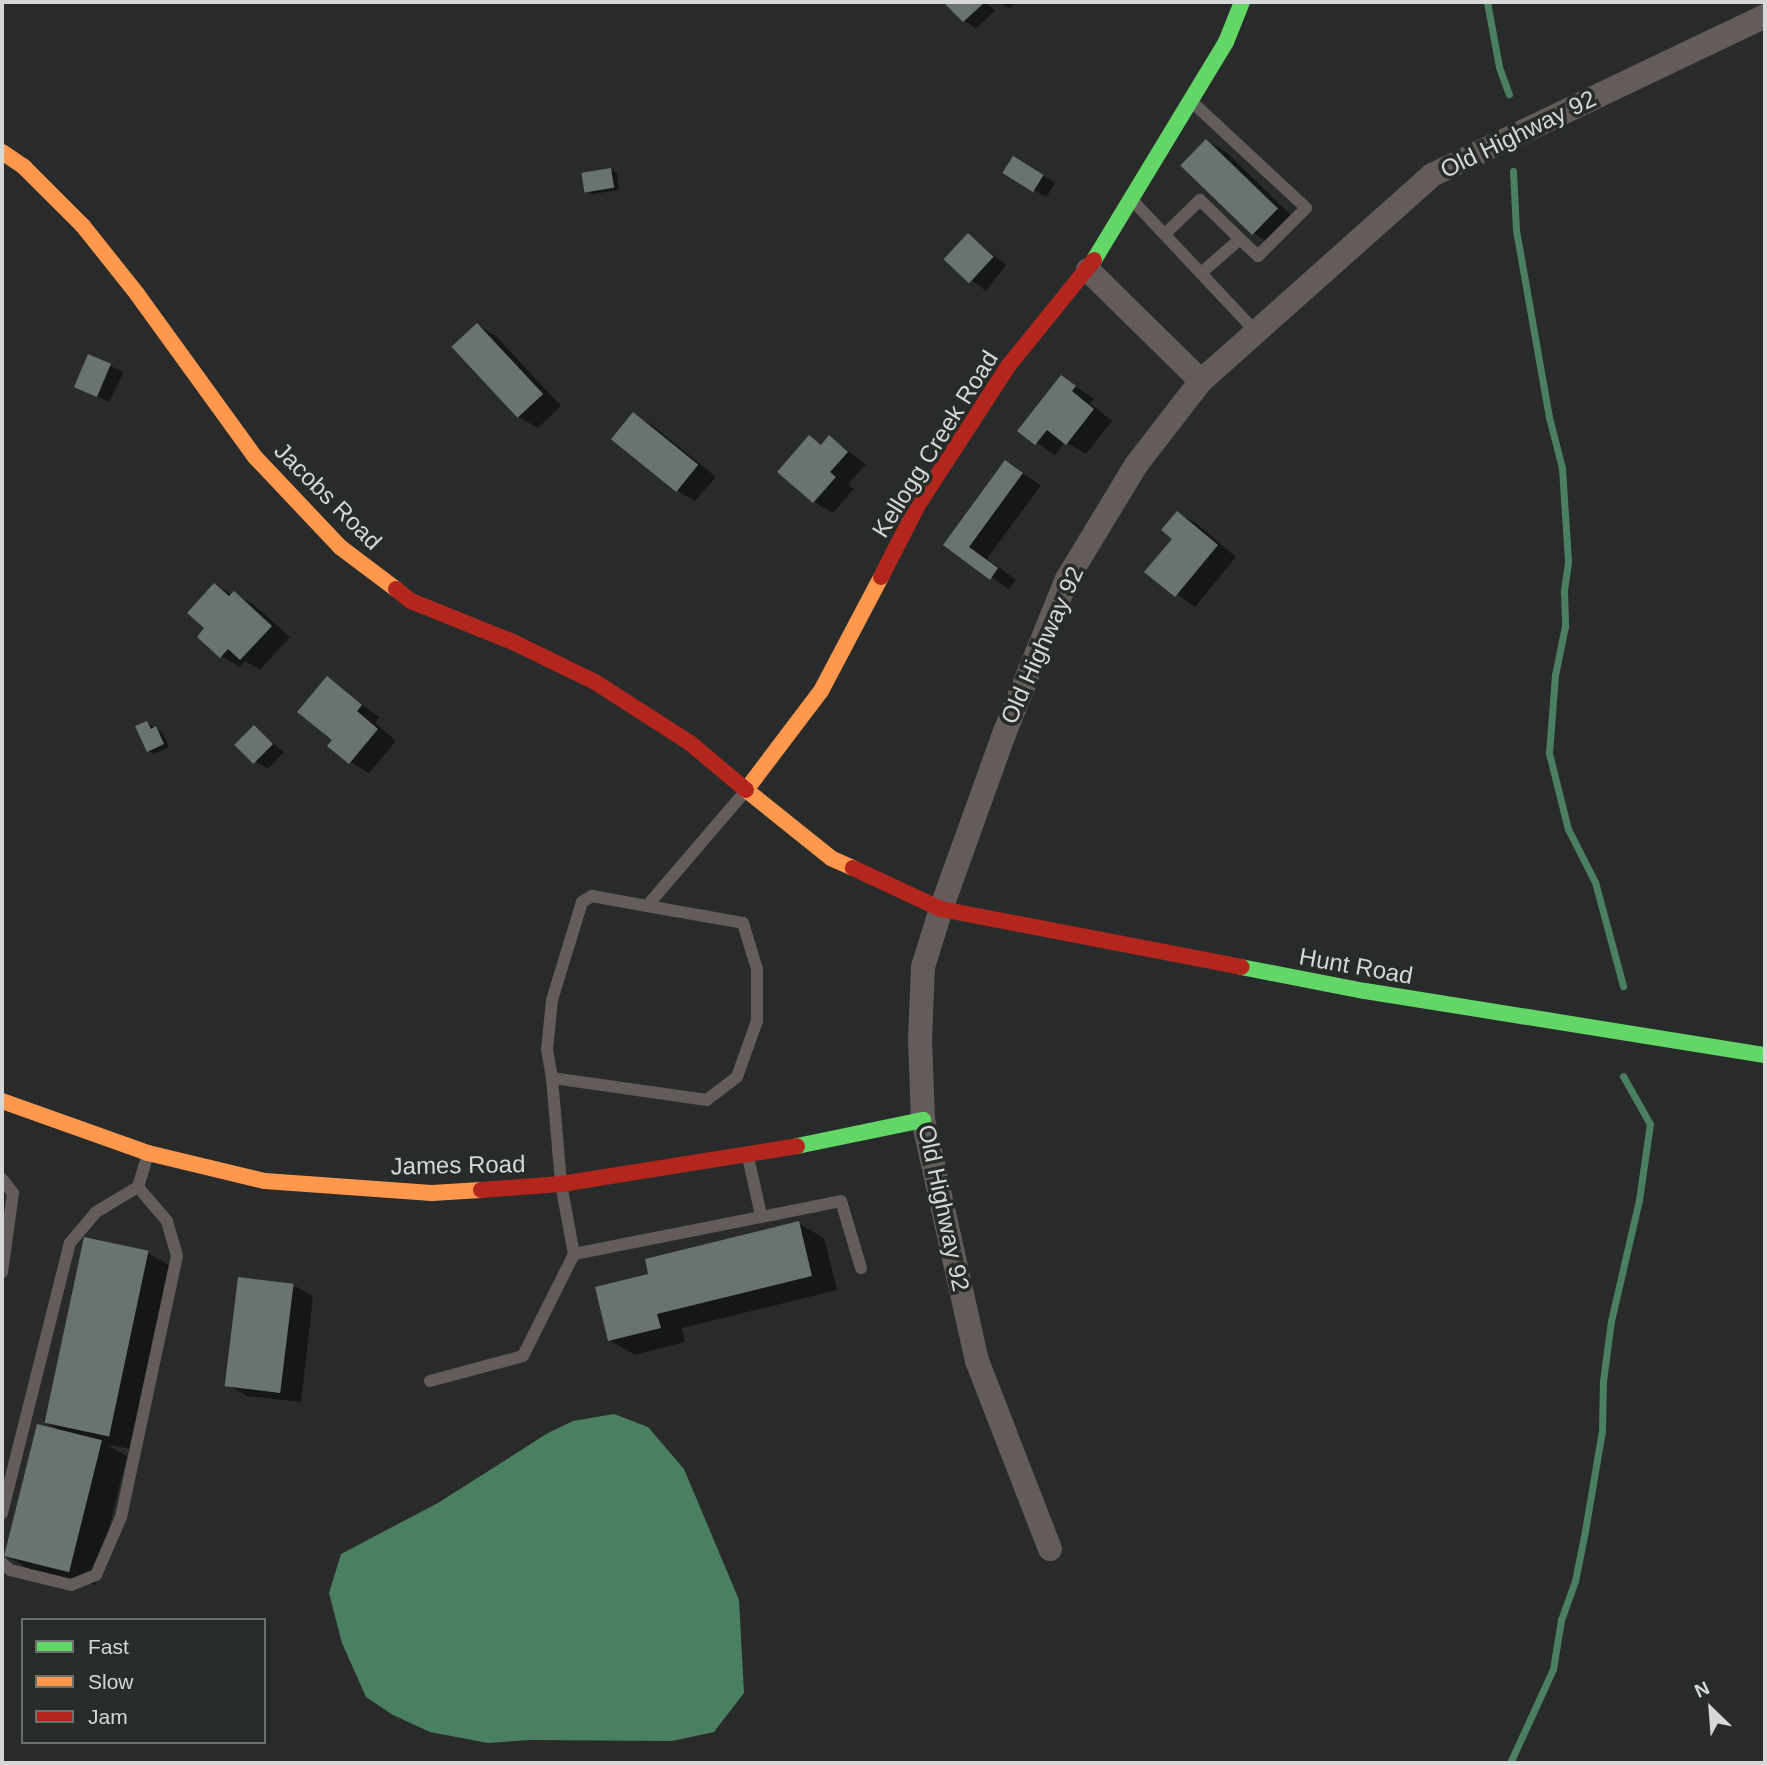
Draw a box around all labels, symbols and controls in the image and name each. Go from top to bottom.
street label: Old Highway 92 [1436,84,1600,184]
street label: Kellogg Creek Road [866,345,1004,543]
street label: Jacobs Road [268,436,388,556]
street label: Old Highway 92 [994,562,1090,728]
street label: Hunt Road [1297,942,1415,990]
street label: Old Highway 92 [912,1122,976,1294]
street label: James Road [390,1149,526,1181]
legend [21,1618,266,1744]
text: Fast [88,1635,129,1658]
text: Slow [88,1670,134,1693]
north arrow [1676,1674,1746,1744]
text: N [1691,1677,1713,1702]
text: Jam [88,1705,128,1728]

